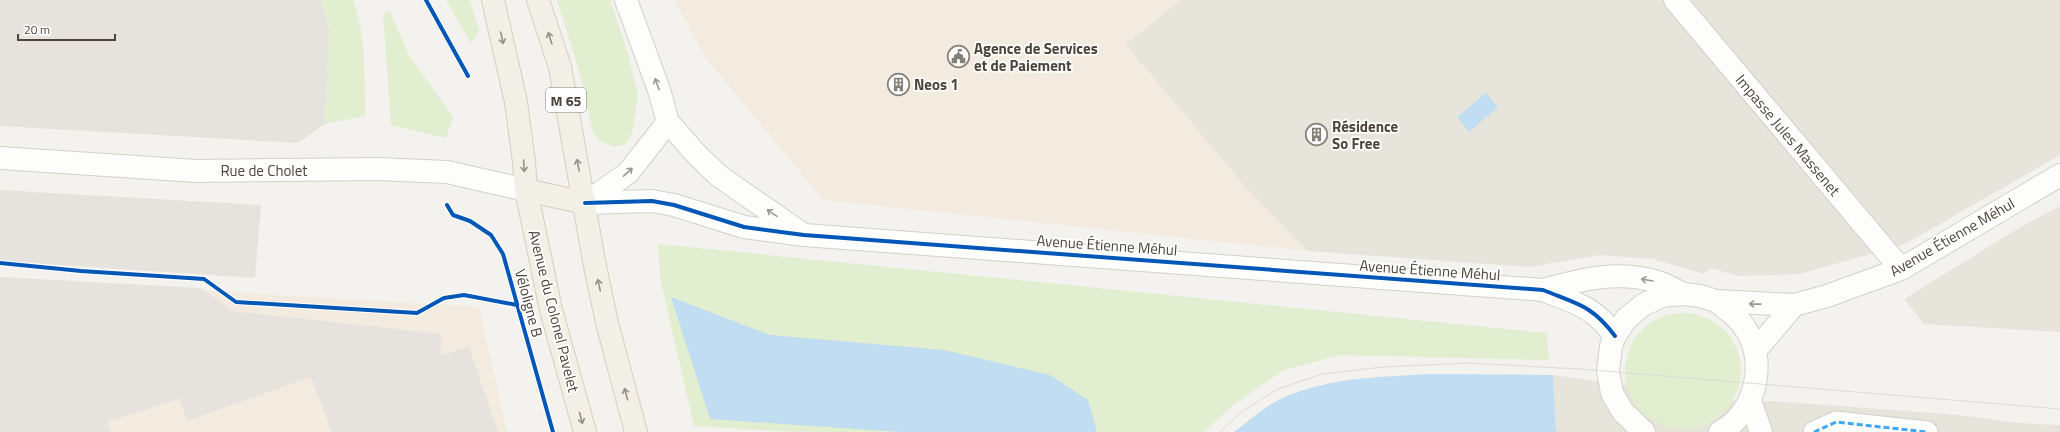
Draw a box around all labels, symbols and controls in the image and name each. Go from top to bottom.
scale bar [18,16,115,42]
text: 20 m [24,20,50,39]
one-way arrow [499,31,507,44]
one-way arrow [546,31,553,44]
place label: Agence de Services et de Paiement [974,37,1098,77]
public building icon: Agence de Services et de Paiement [946,44,972,70]
street label: Impasse Jules Massenet [1730,69,1846,201]
building icon: Neos 1 [886,71,912,97]
place label: Neos 1 [914,73,959,96]
one-way arrow [653,78,661,90]
road number: M 65 [546,88,586,112]
place label: Résidence So Free [1332,115,1399,155]
building icon: Résidence So Free [1304,122,1330,148]
one-way arrow [573,158,581,171]
street label: Rue de Cholet [220,159,308,182]
one-way arrow [521,159,528,172]
one-way arrow [623,167,633,176]
street label: Avenue Étienne Méhul [1885,192,2019,282]
one-way arrow [767,209,778,217]
street label: Avenue du Colonel Pavelet [523,228,585,395]
street label: Avenue Étienne Méhul [1036,229,1178,261]
street label: Avenue Étienne Méhul [1359,254,1501,286]
street label: Véloligne B [509,266,549,340]
one-way arrow [1641,276,1654,284]
one-way arrow [594,279,602,292]
one-way arrow [1749,300,1762,308]
one-way arrow [622,388,630,401]
one-way arrow [578,411,585,424]

